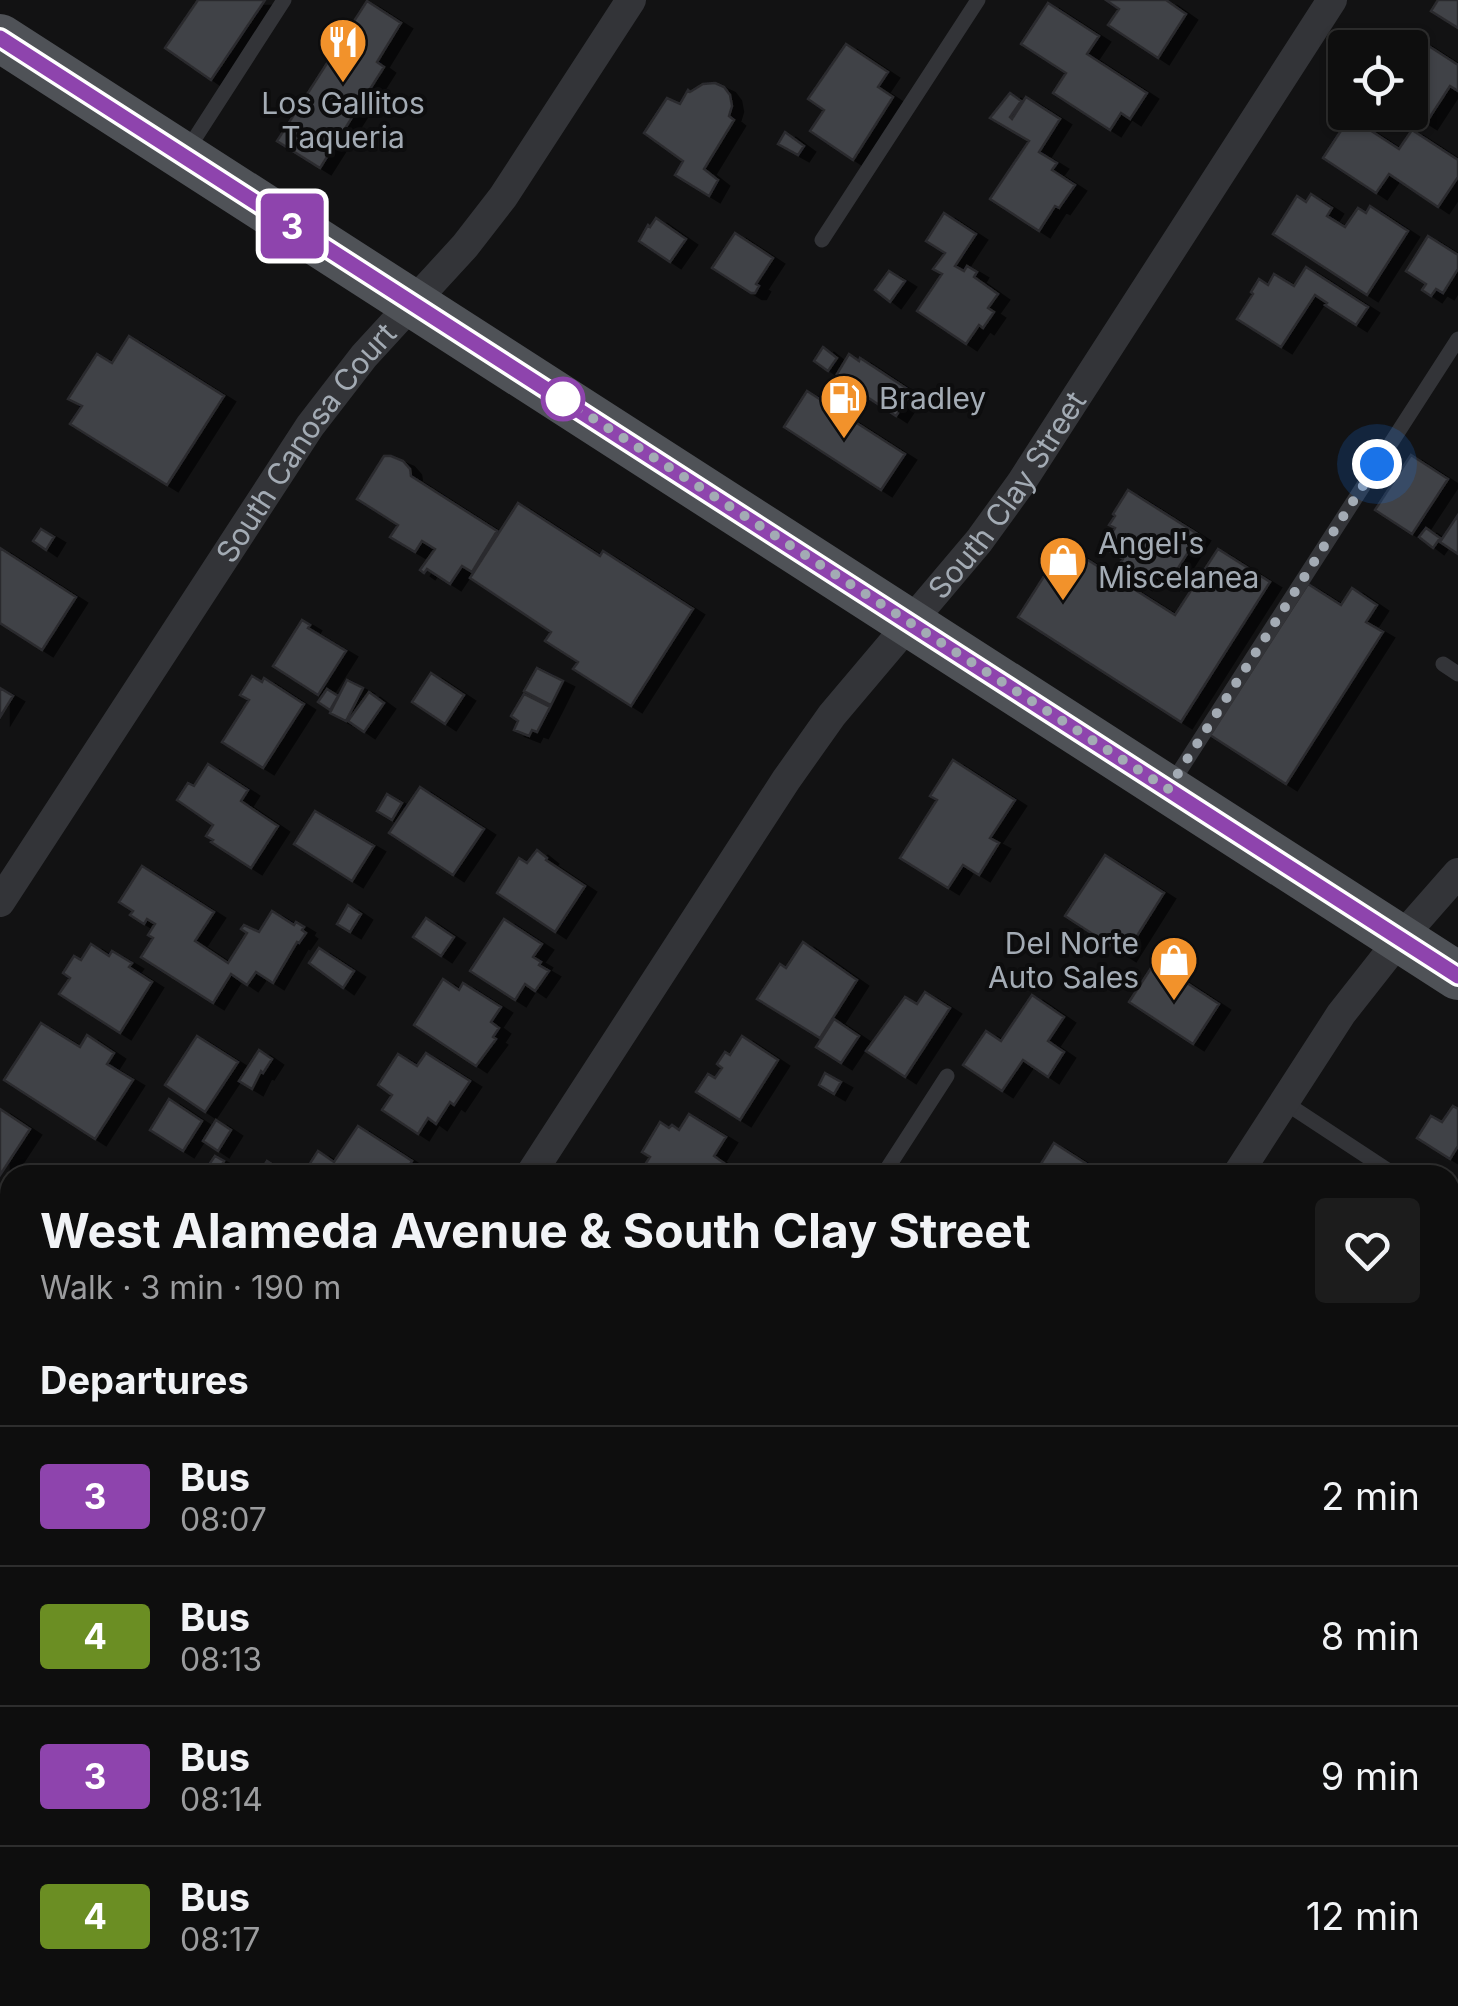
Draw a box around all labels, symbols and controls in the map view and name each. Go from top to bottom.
restaurant icon: Los Gallitos Taqueria [317,16,369,84]
map controls [1328,30,1428,130]
button: locate [1328,30,1428,130]
place label: Los Gallitos Taqueria [261,85,425,155]
line badge: 3 [260,194,324,258]
text: 3 [281,205,303,247]
street label: South Canosa Court [208,315,403,569]
fuel station icon: Bradley [818,372,870,440]
unlabelled marker [542,378,584,420]
place label: Bradley [879,380,986,416]
street label: South Clay Street [920,384,1093,606]
your location [1352,439,1402,489]
place label: Angel's Miscelanea [1098,525,1259,595]
shop icon: Angel's Miscelanea [1037,534,1089,602]
place label: Del Norte Auto Sales [988,925,1139,995]
shop icon: Del Norte Auto Sales [1148,934,1200,1002]
button: heart [1315,1198,1420,1303]
text: West Alameda Avenue & South Clay Street [40,1201,1031,1260]
text: Walk · 3 min · 190 m [40,1268,341,1307]
text: Departures [40,1357,249,1403]
text: Bus [180,1454,250,1500]
text: 2 min [1321,1473,1420,1519]
text: 3 [84,1475,106,1517]
text: 08:07 [180,1500,267,1539]
text: Bus [180,1594,250,1640]
text: 8 min [1321,1613,1420,1659]
text: 4 [83,1615,107,1657]
text: 08:13 [180,1640,262,1679]
text: Bus [180,1734,250,1780]
text: 9 min [1321,1753,1420,1799]
text: 3 [84,1755,106,1797]
text: 08:14 [180,1780,263,1819]
text: Bus [180,1874,250,1920]
text: 12 min [1306,1893,1420,1939]
text: 4 [83,1895,107,1937]
text: 08:17 [180,1920,260,1959]

